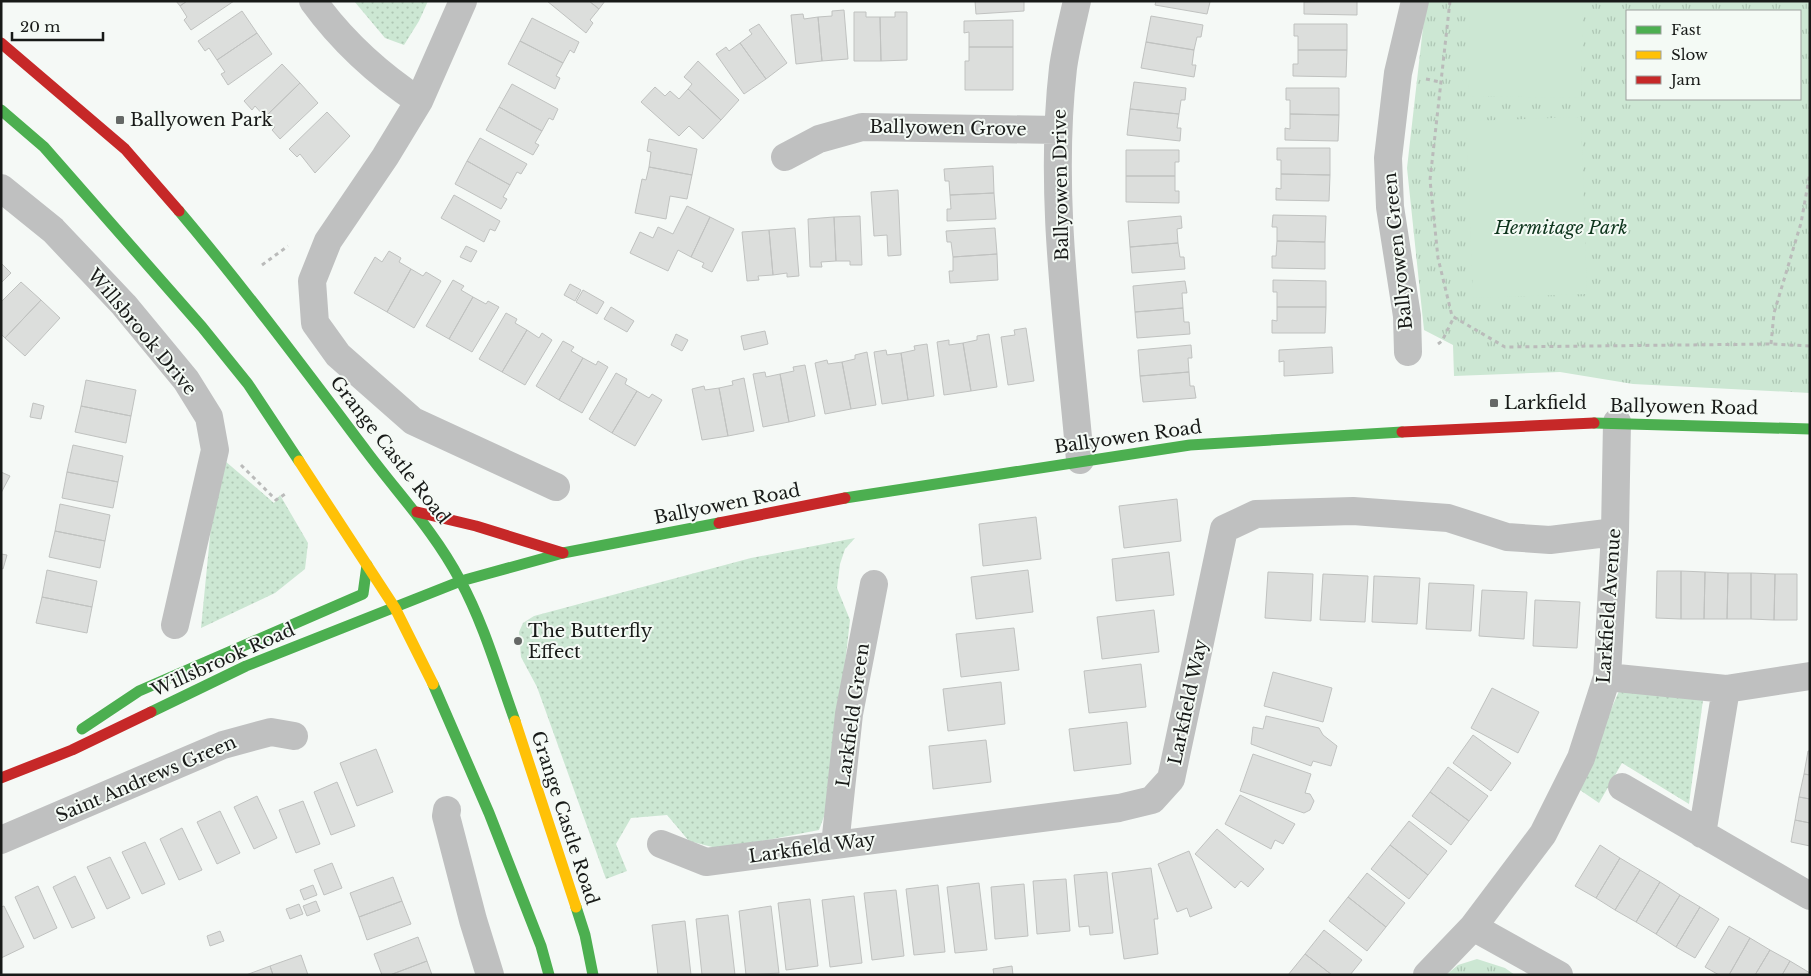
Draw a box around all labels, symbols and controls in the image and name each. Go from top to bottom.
scale bar [12,10,104,42]
legend [1626,10,1801,100]
text: 20 m [20,17,60,36]
text: Fast [1671,20,1702,39]
text: Slow [1671,45,1708,64]
text: Jam [1669,70,1701,89]
place label: Ballyowen Park [130,109,273,131]
street label: Ballyowen Drive [1049,109,1073,261]
marker: Ballyowen Park [114,114,126,126]
street label: Ballyowen Grove [869,116,1027,140]
street label: Ballyowen Green [1379,171,1417,331]
park label: Hermitage Park [1493,217,1628,239]
street label: Willsbrook Drive [82,264,201,400]
street label: Grange Castle Road [325,372,455,528]
place label: Larkfield [1504,392,1587,414]
street label: Ballyowen Road [1609,395,1759,419]
marker: Larkfield [1488,397,1500,409]
street label: Ballyowen Road [1053,416,1203,458]
street label: Ballyowen Road [652,479,802,529]
street label: Larkfield Avenue [1593,528,1625,684]
street label: Willsbrook Road [147,619,298,702]
place label: The Butterfly Effect [528,620,653,663]
marker: The Butterfly Effect [512,635,524,647]
street label: Larkfield Way [1164,637,1212,767]
street label: Larkfield Green [832,642,874,788]
street label: Grange Castle Road [527,728,603,908]
street label: Saint Andrews Green [52,731,240,827]
street label: Larkfield Way [747,828,877,868]

